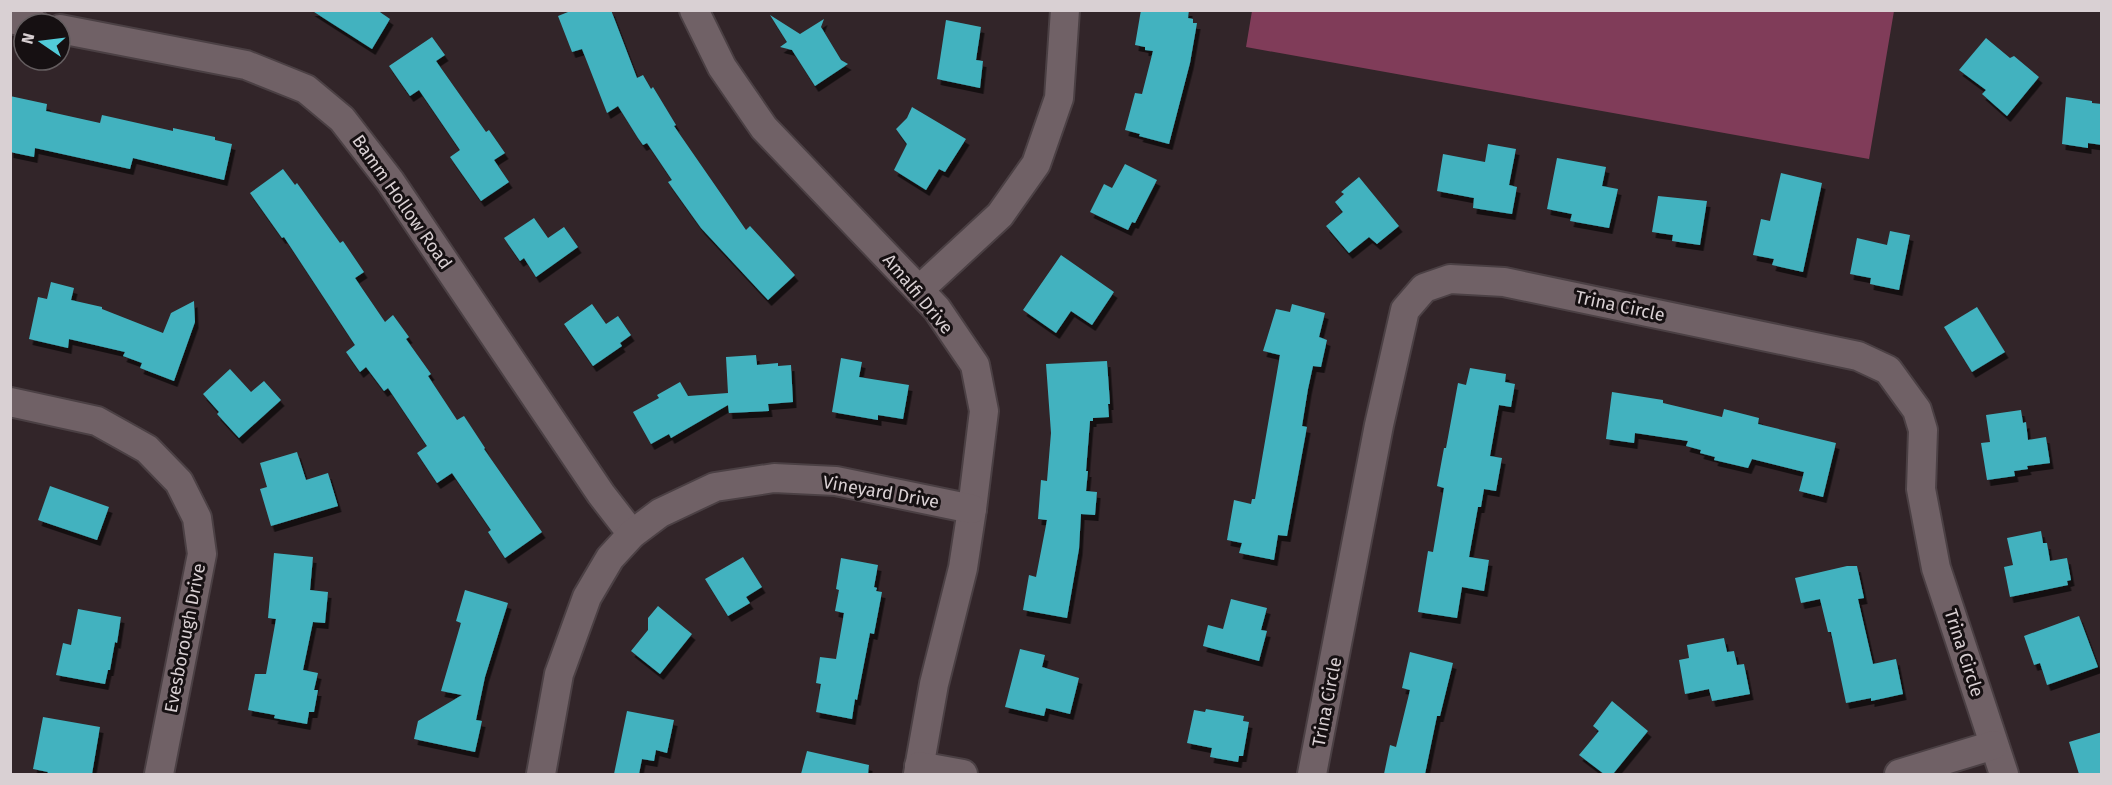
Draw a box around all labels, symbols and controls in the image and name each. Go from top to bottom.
north arrow [12,12,72,72]
text: N [17,31,38,46]
street label: Bamm Hollow Road [347,130,457,274]
street label: Amalfi Drive [878,249,958,339]
street label: Trina Circle [1573,286,1667,326]
street label: Vineyard Drive [821,471,941,513]
street label: Evesborough Drive [160,561,210,715]
street label: Trina Circle [1939,606,1989,700]
street label: Trina Circle [1308,655,1346,749]

